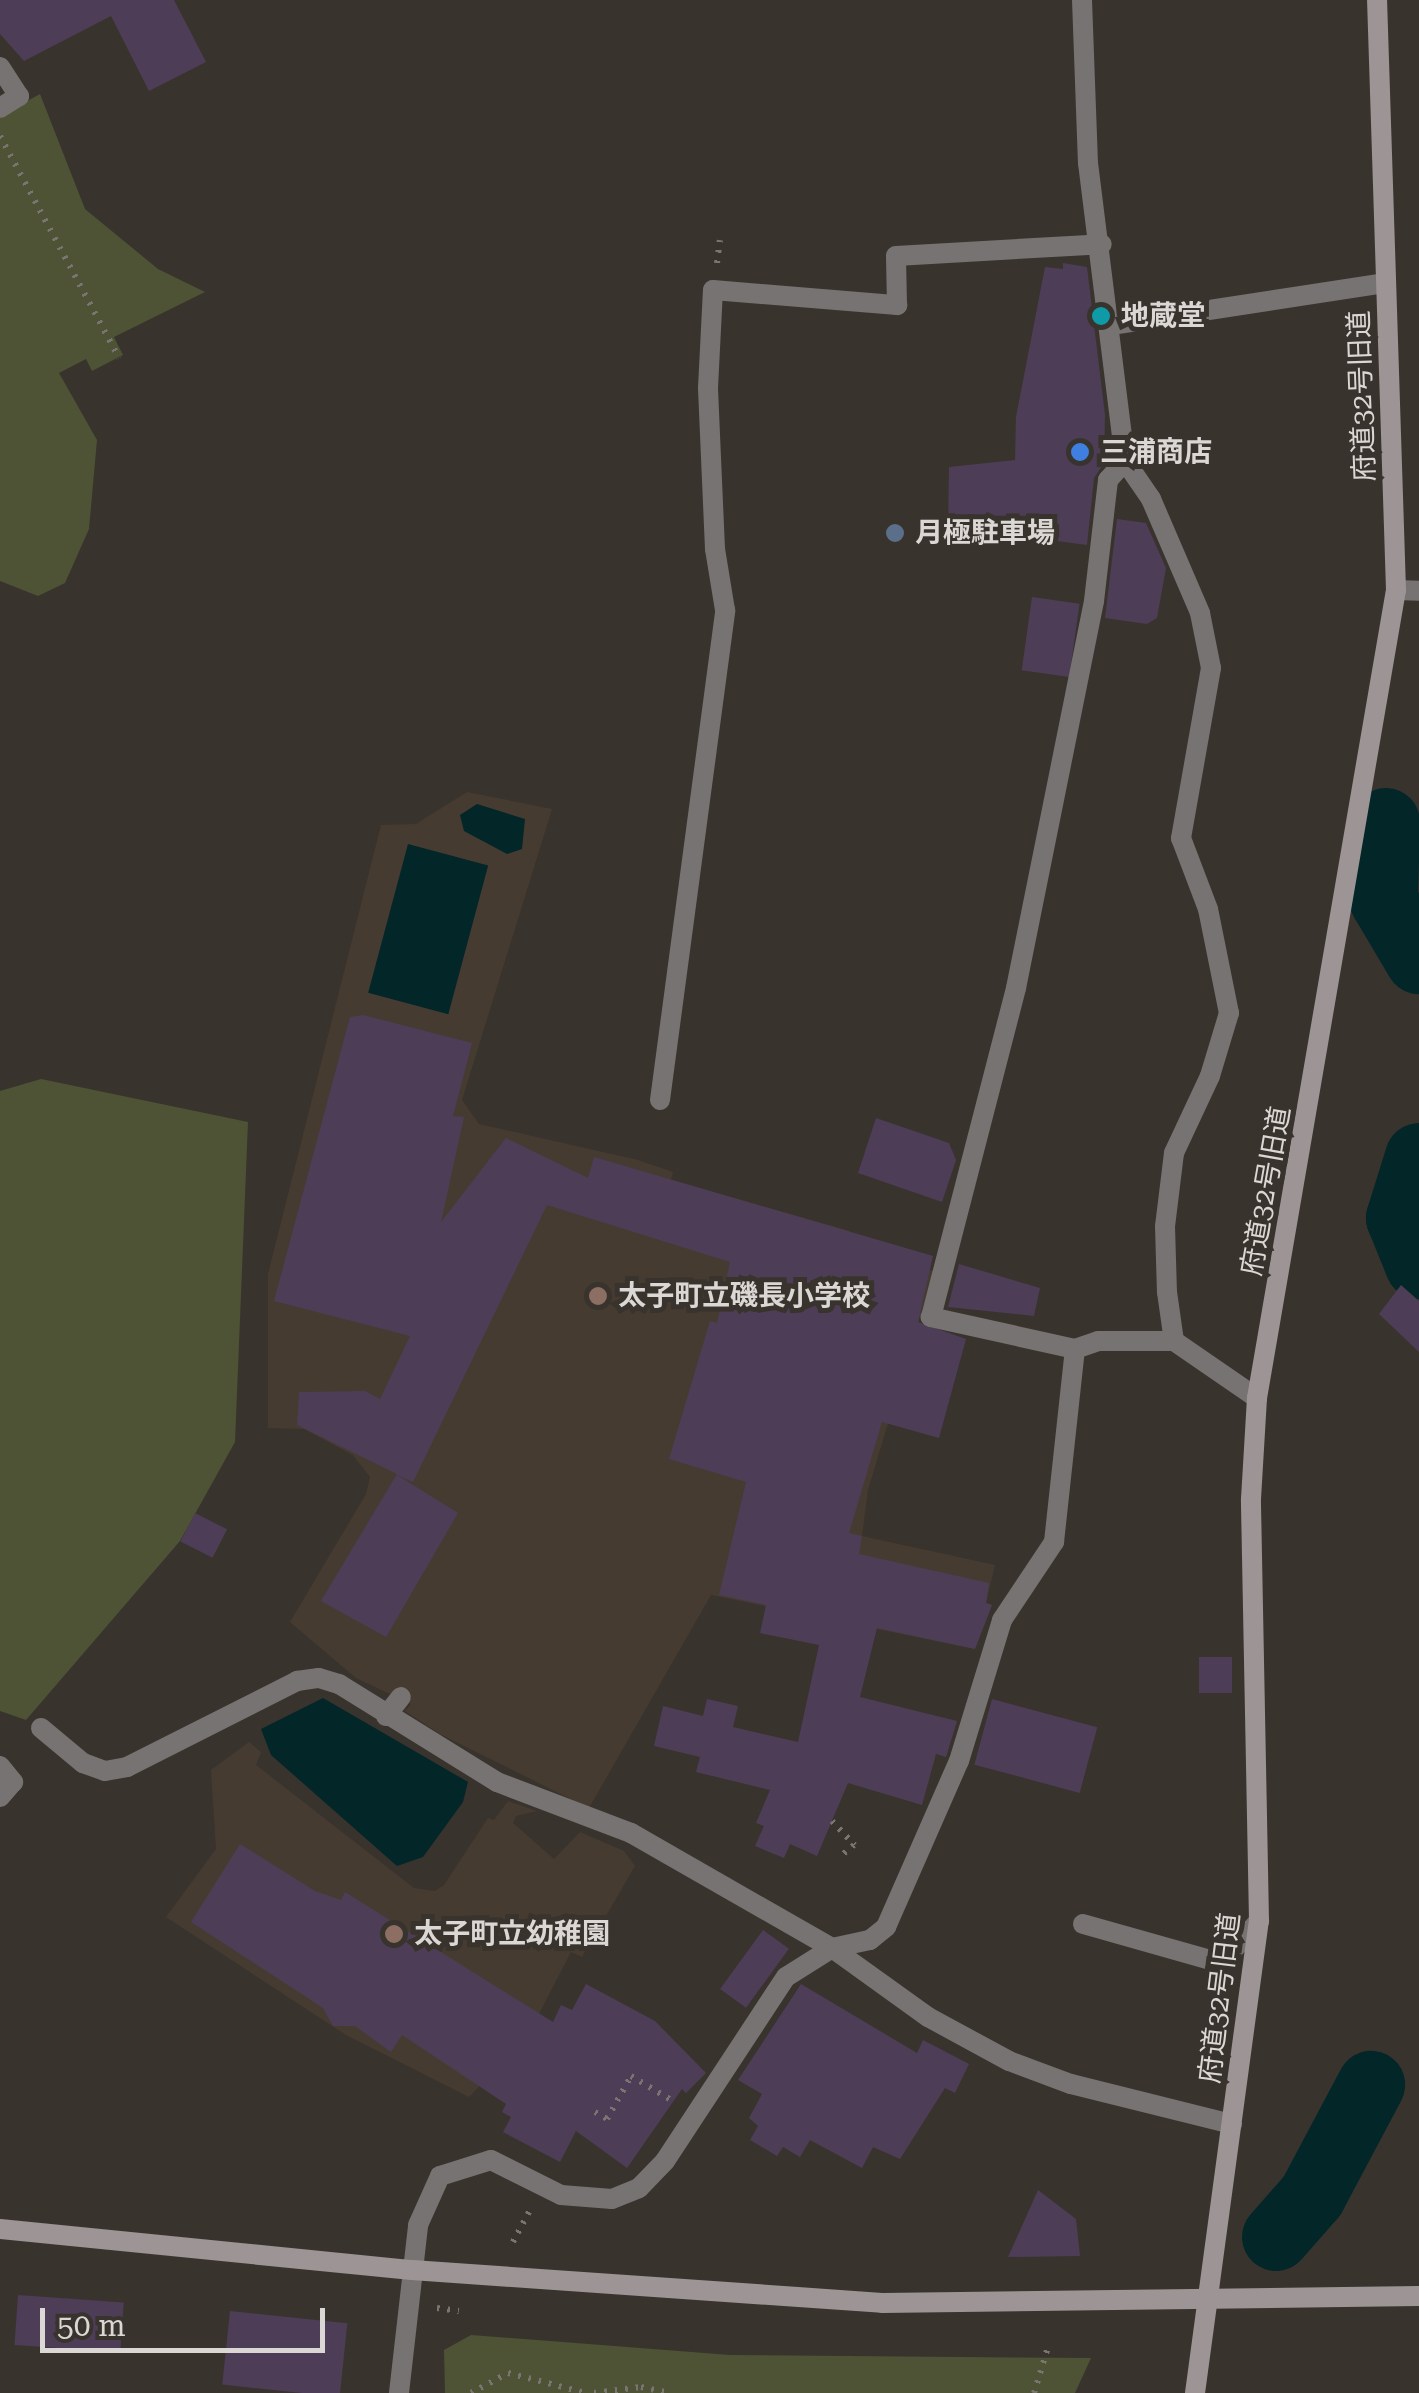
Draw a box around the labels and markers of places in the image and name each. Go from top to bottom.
place label: 地蔵堂 [1121,299,1205,333]
marker: 地蔵堂 [1090,305,1112,327]
place label: 三浦商店 [1100,435,1212,469]
marker: 三浦商店 [1069,441,1091,463]
place label: 月極駐車場 [915,516,1055,550]
marker: 月極駐車場 [884,522,906,544]
place label: 太子町立磯長小学校 [618,1279,870,1313]
marker: 太子町立磯長小学校 [587,1285,609,1307]
place label: 太子町立幼稚園 [414,1917,610,1951]
marker: 太子町立幼稚園 [383,1923,405,1945]

